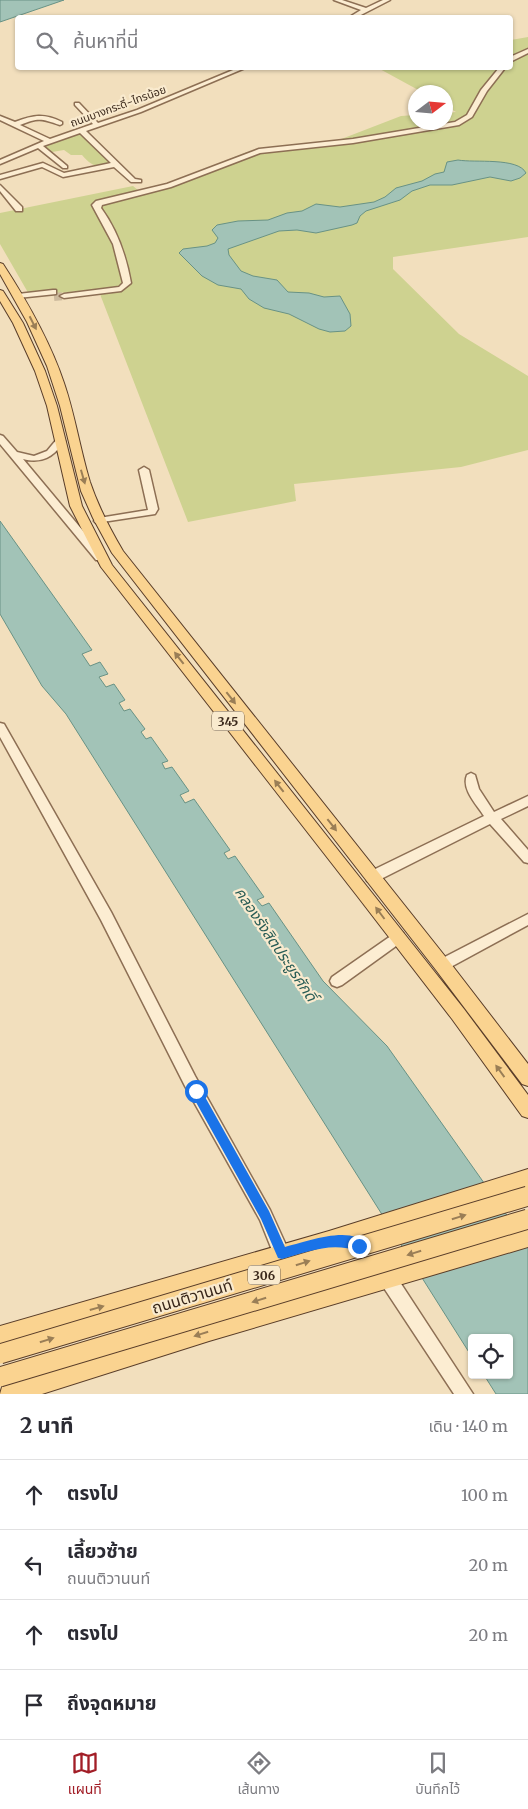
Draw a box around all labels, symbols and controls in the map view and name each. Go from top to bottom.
search box [15,15,513,70]
icon: search [33,29,61,57]
text: ค้นหาที่นี่ [73,29,138,53]
street label: ถนนบางกระดี่-ไทรน้อย [68,81,168,130]
north arrow [408,85,453,130]
one-way arrow [28,317,37,330]
one-way arrow [80,470,88,485]
one-way arrow [174,652,185,665]
one-way arrow [225,691,236,704]
road number: 345 [212,711,244,730]
one-way arrow [274,780,285,793]
one-way arrow [326,819,337,832]
water label: คลองรังสิตประยูรศักดิ์ [231,883,323,1008]
one-way arrow [375,907,386,920]
one-way arrow [495,1064,505,1078]
route start [185,1080,208,1103]
one-way arrow [451,1212,466,1220]
route end [348,1235,371,1258]
one-way arrow [407,1250,422,1258]
one-way arrow [296,1259,311,1267]
road number: 306 [248,1266,280,1284]
street label: ถนนติวานนท์ [149,1274,235,1318]
one-way arrow [251,1296,266,1304]
one-way arrow [90,1303,105,1311]
one-way arrow [194,1330,209,1338]
map controls [468,1334,513,1379]
button: locate [468,1334,513,1379]
one-way arrow [39,1336,54,1343]
text: 2 นาที [20,1412,74,1439]
text: เดิน · 140 m [428,1416,508,1436]
icon: ahead [20,1481,48,1509]
text: ตรงไป [67,1481,119,1505]
text: 100 m [461,1485,508,1505]
text: เลี้ยวซ้าย [67,1539,138,1563]
icon: left [20,1551,48,1579]
text: 20 m [469,1555,508,1575]
text: ถนนติวานนท์ [67,1568,150,1588]
icon: ahead [20,1621,48,1649]
text: ตรงไป [67,1621,119,1645]
text: 20 m [469,1625,508,1645]
icon: arrive [20,1691,48,1719]
text: ถึงจุดหมาย [67,1691,157,1715]
tab: แผนที่ [68,1749,102,1800]
tab: เส้นทาง [237,1749,280,1800]
tab: บันทึกไว้ [415,1749,460,1800]

